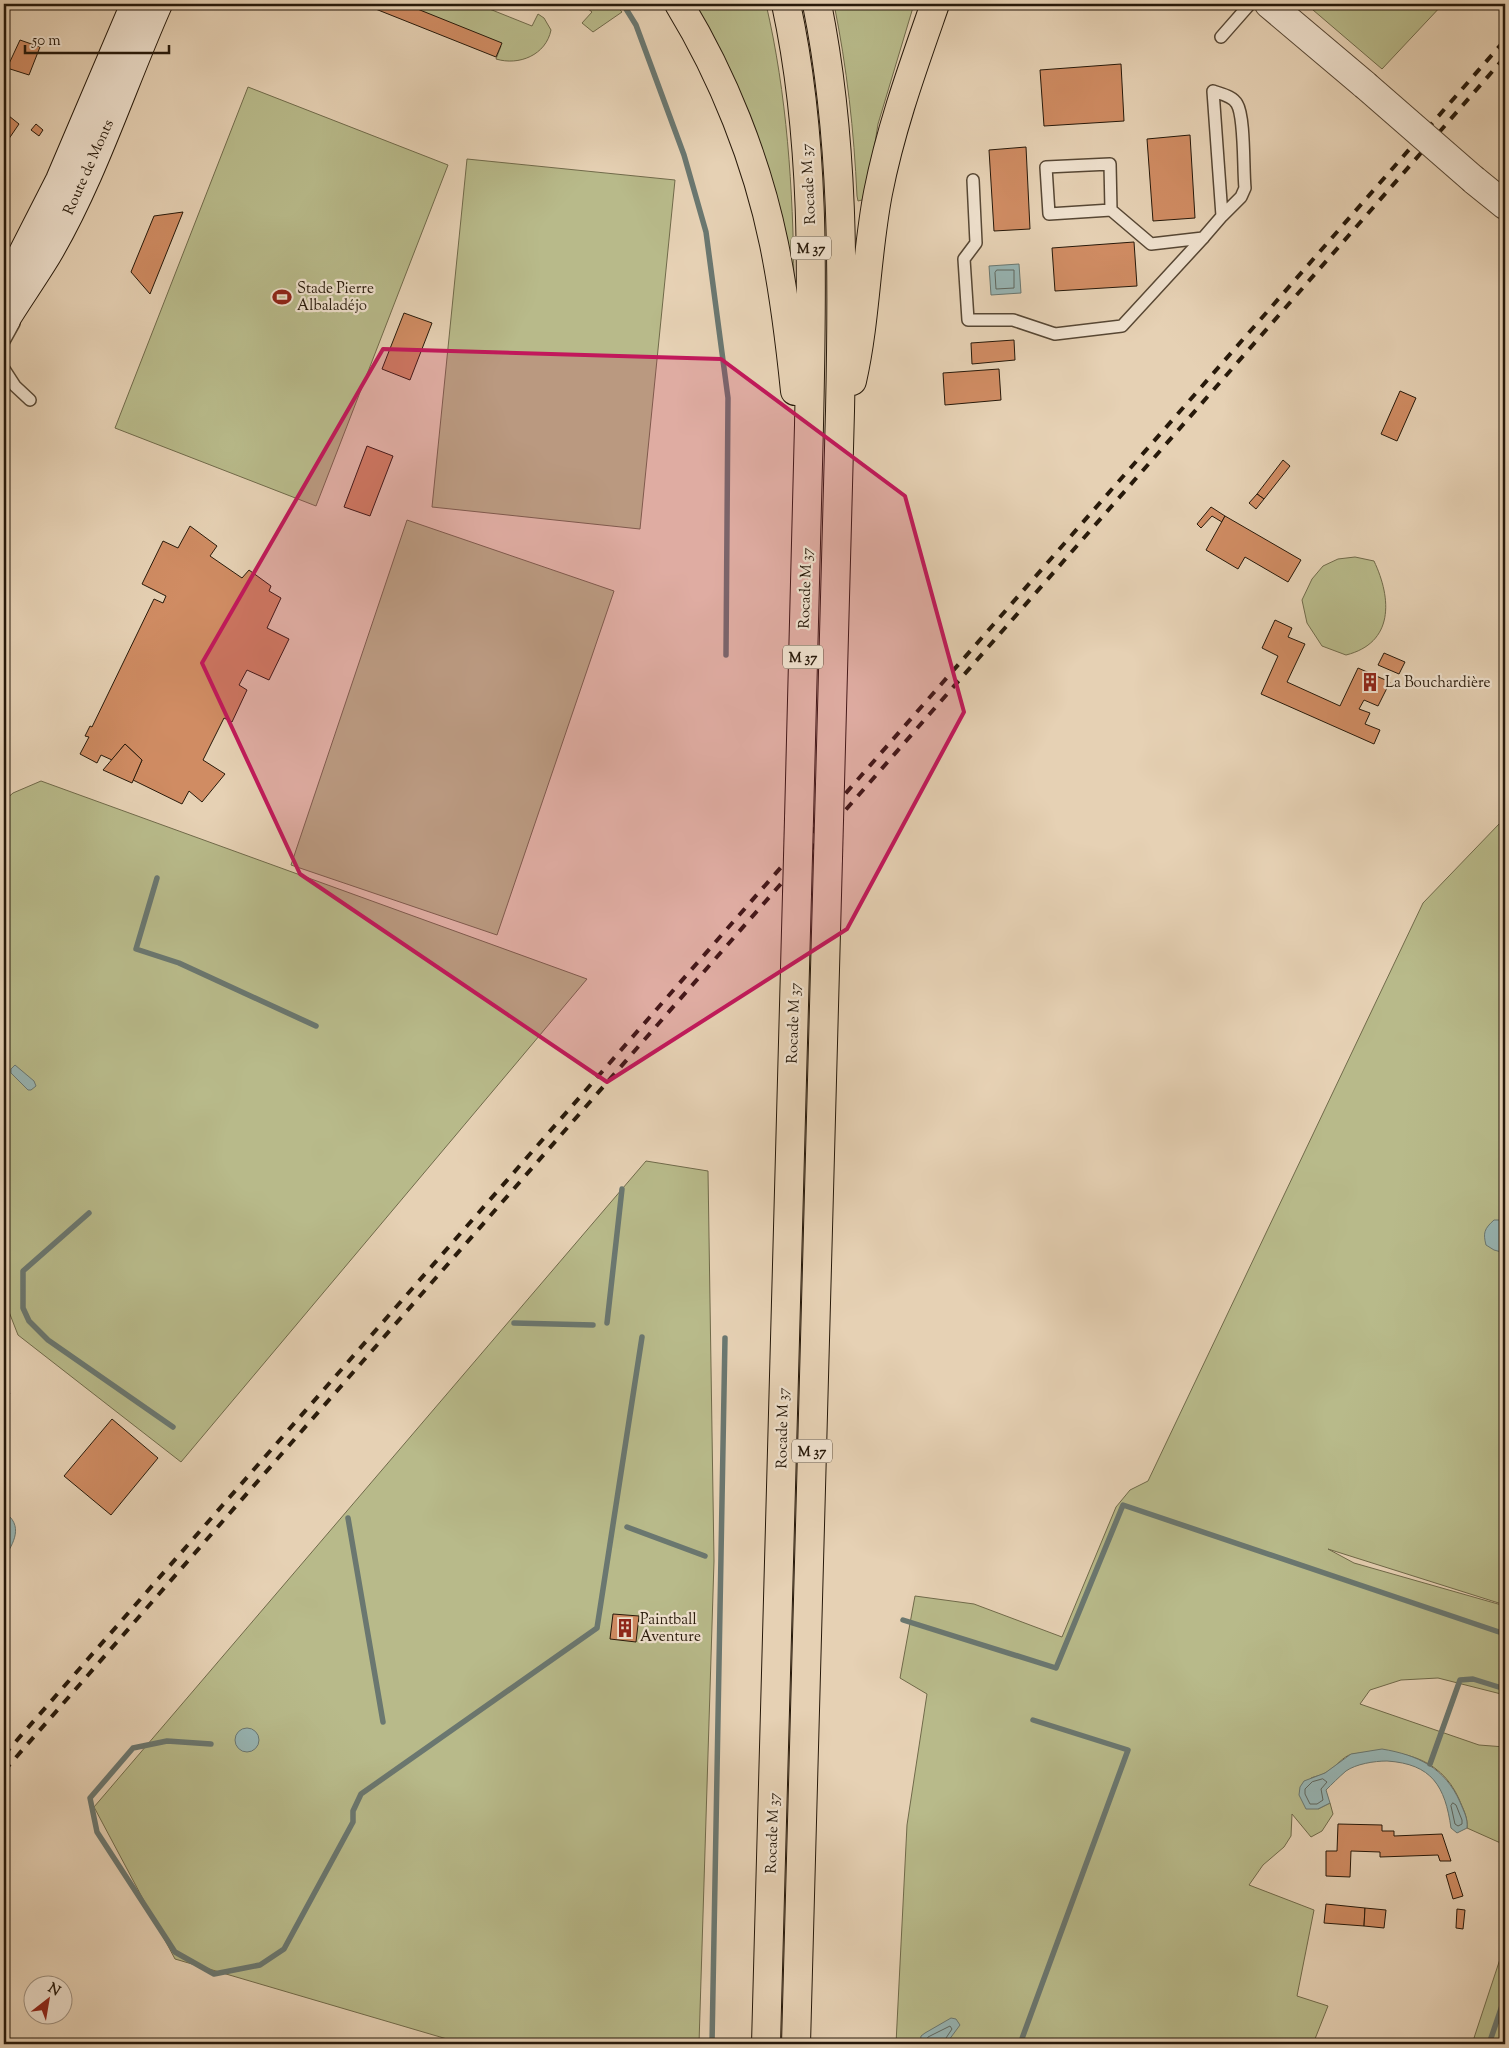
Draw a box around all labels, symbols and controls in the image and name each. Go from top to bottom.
scale bar [25,22,169,54]
text: 50 m [31,31,61,52]
street label: Route de Monts [59,116,120,219]
street label: Rocade M 37 [797,142,822,225]
road number: M 37 [791,237,831,260]
place label: Stade Pierre Albaladéjo [297,279,374,317]
sports icon: Stade Pierre Albaladéjo [271,286,293,308]
street label: Rocade M 37 [795,547,818,629]
road number: M 37 [783,646,823,669]
building icon: La Bouchardière [1359,671,1381,693]
place label: La Bouchardière [1385,673,1491,694]
street label: Rocade M 37 [783,982,806,1064]
street label: Rocade M 37 [772,1387,795,1469]
road number: M 37 [792,1440,832,1462]
place label: Paintball Aventure [640,1610,701,1648]
building icon: Paintball Aventure [614,1617,636,1639]
street label: Rocade M 37 [762,1792,785,1874]
north arrow [22,1976,72,2026]
text: N [44,1979,64,2002]

